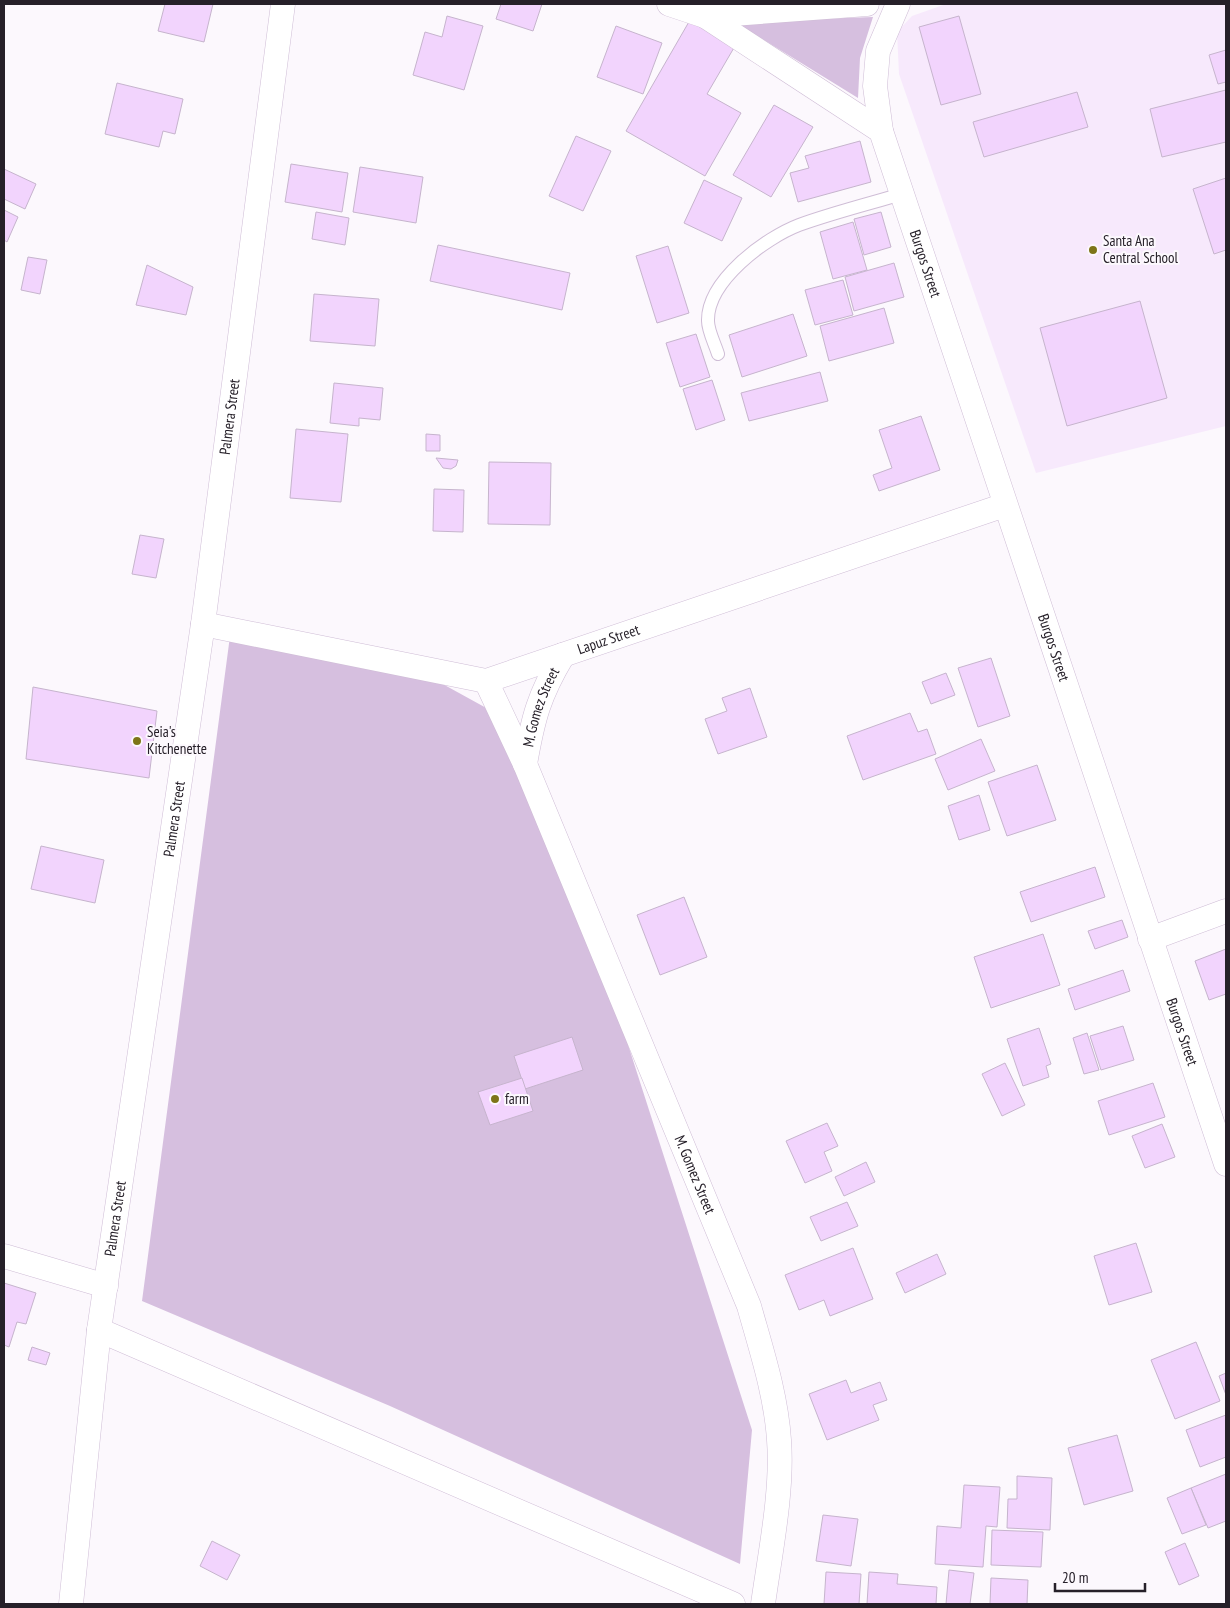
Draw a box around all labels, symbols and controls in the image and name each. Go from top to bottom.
street label: Burgos Street [906,227,946,300]
place label: Santa Ana Central School [1103,231,1178,267]
marker: Santa Ana Central School [1087,244,1099,256]
street label: Palmera Street [215,378,244,456]
street label: Burgos Street [1034,611,1074,684]
street label: Lapuz Street [575,620,642,658]
street label: M. Gomez Street [518,664,563,749]
place label: Seia's Kitchenette [147,722,207,758]
marker: Seia's Kitchenette [131,735,143,747]
street label: Palmera Street [159,780,189,858]
street label: Burgos Street [1162,995,1202,1068]
place label: farm [505,1089,529,1108]
marker: farm [489,1093,501,1105]
street label: M. Gomez Street [670,1132,720,1217]
street label: Palmera Street [100,1179,130,1258]
scale bar [1055,1560,1145,1592]
text: 20 m [1062,1568,1088,1587]

